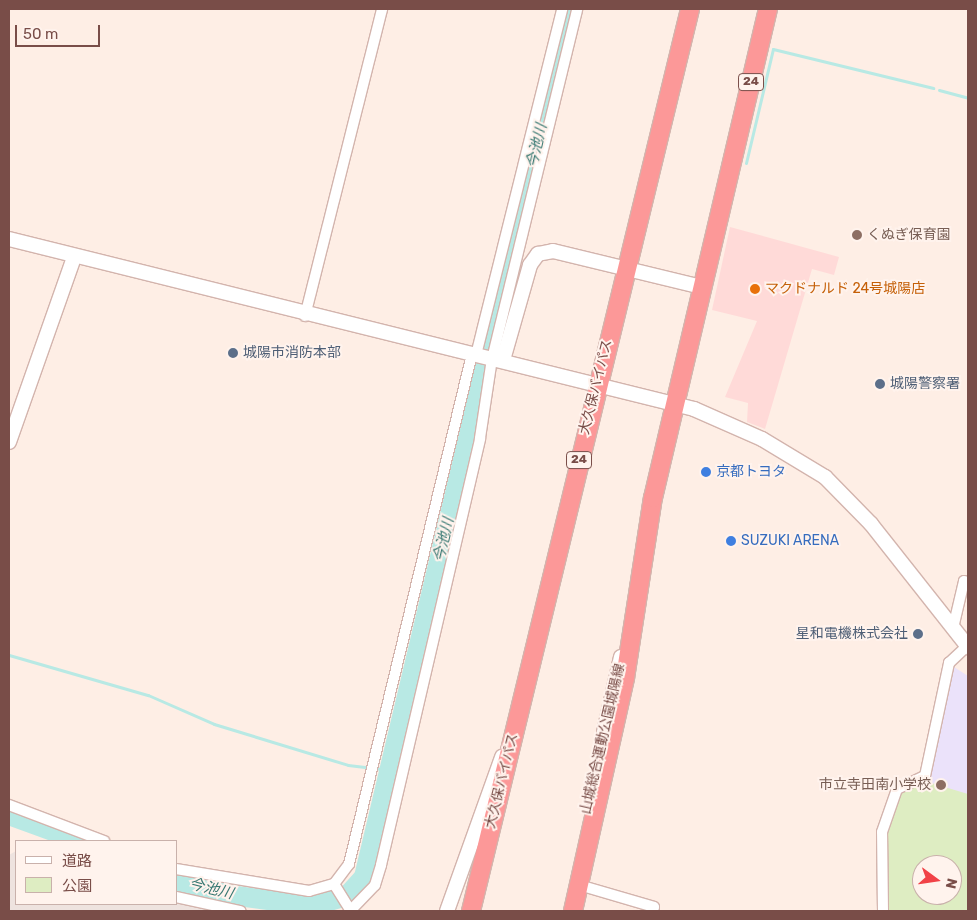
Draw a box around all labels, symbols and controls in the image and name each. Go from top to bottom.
scale bar [18,15,102,47]
text: 50 m [23,25,58,43]
road number: 24 [737,72,765,91]
water label: 今池川 [523,122,551,170]
place label: くぬぎ保育園 [867,227,951,243]
marker: くぬぎ保育園 [851,229,863,241]
place label: マクドナルド 24号城陽店 [765,281,925,297]
marker: マクドナルド 24号城陽店 [749,283,761,295]
street label: 大久保バイパス [576,337,616,437]
place label: 城陽市消防本部 [243,345,341,361]
marker: 城陽市消防本部 [227,347,239,359]
place label: 城陽警察署 [890,376,960,392]
marker: 城陽警察署 [874,378,886,390]
road number: 24 [565,450,593,470]
place label: 京都トヨタ [716,464,786,480]
marker: 京都トヨタ [700,466,712,478]
water label: 今池川 [430,516,458,564]
place label: SUZUKI ARENA [741,533,840,549]
marker: SUZUKI ARENA [725,535,737,547]
place label: 星和電機株式会社 [796,626,908,642]
marker: 星和電機株式会社 [912,628,924,640]
street label: 山城総合運動公園城陽線 [577,662,629,816]
street label: 大久保バイパス [482,731,522,831]
place label: 市立寺田南小学校 [819,777,931,793]
marker: 市立寺田南小学校 [935,779,947,791]
legend [15,840,178,905]
text: 道路 [62,852,92,870]
north arrow [912,855,962,905]
water label: 今池川 [187,875,235,903]
text: 公園 [62,877,92,895]
text: N [942,877,961,890]

